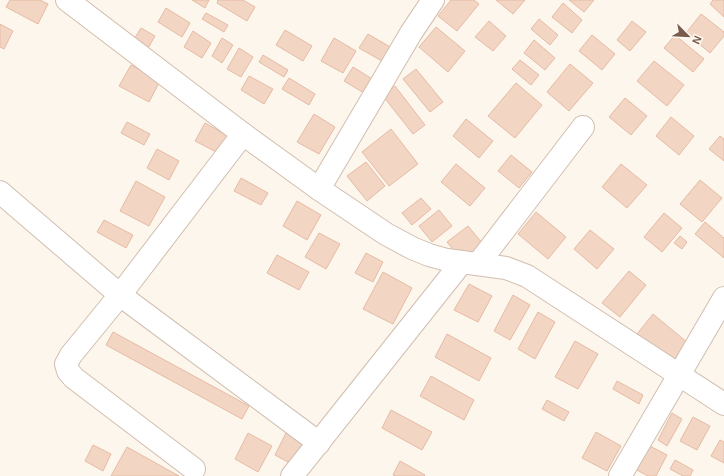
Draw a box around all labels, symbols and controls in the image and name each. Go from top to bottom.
north arrow [668,16,708,56]
text: N [690,34,704,46]

